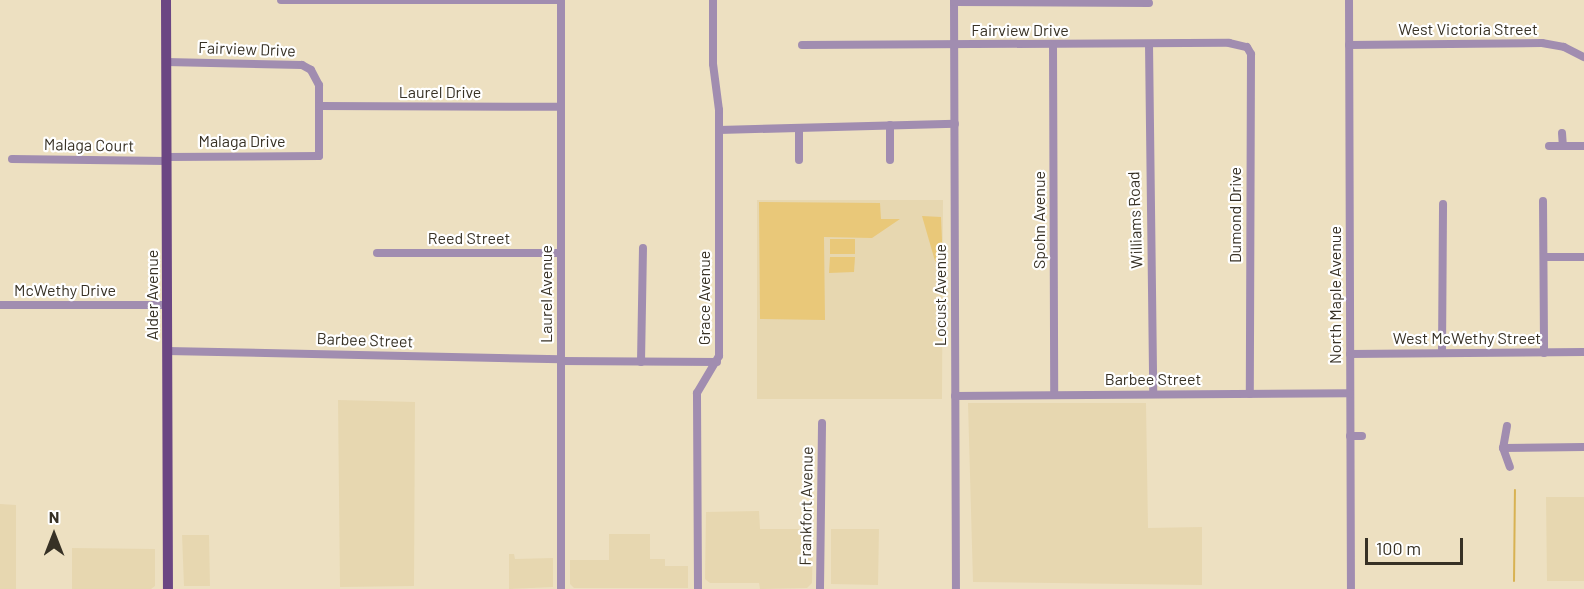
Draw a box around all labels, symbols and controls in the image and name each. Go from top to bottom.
street label: West Victoria Street [1398,19,1538,39]
street label: Fairview Drive [971,20,1069,40]
street label: Fairview Drive [198,38,296,60]
street label: Laurel Drive [399,82,481,102]
street label: Malaga Drive [198,131,286,151]
street label: Malaga Court [44,135,134,155]
street label: Dumond Drive [1225,167,1245,263]
street label: Spohn Avenue [1029,171,1049,269]
street label: Williams Road [1124,171,1146,269]
street label: North Maple Avenue [1325,226,1345,364]
street label: Reed Street [428,228,510,248]
street label: Locust Avenue [930,244,950,346]
street label: Laurel Avenue [536,245,556,343]
street label: Alder Avenue [142,250,162,340]
street label: Grace Avenue [694,251,714,345]
street label: McWethy Drive [14,280,116,300]
street label: West McWethy Street [1393,328,1541,348]
street label: Barbee Street [316,329,414,351]
street label: Barbee Street [1105,369,1201,389]
street label: Frankfort Avenue [795,446,817,566]
north arrow [24,505,84,565]
text: N [49,507,59,526]
scale bar [1368,526,1466,564]
text: 100 m [1376,537,1421,559]

